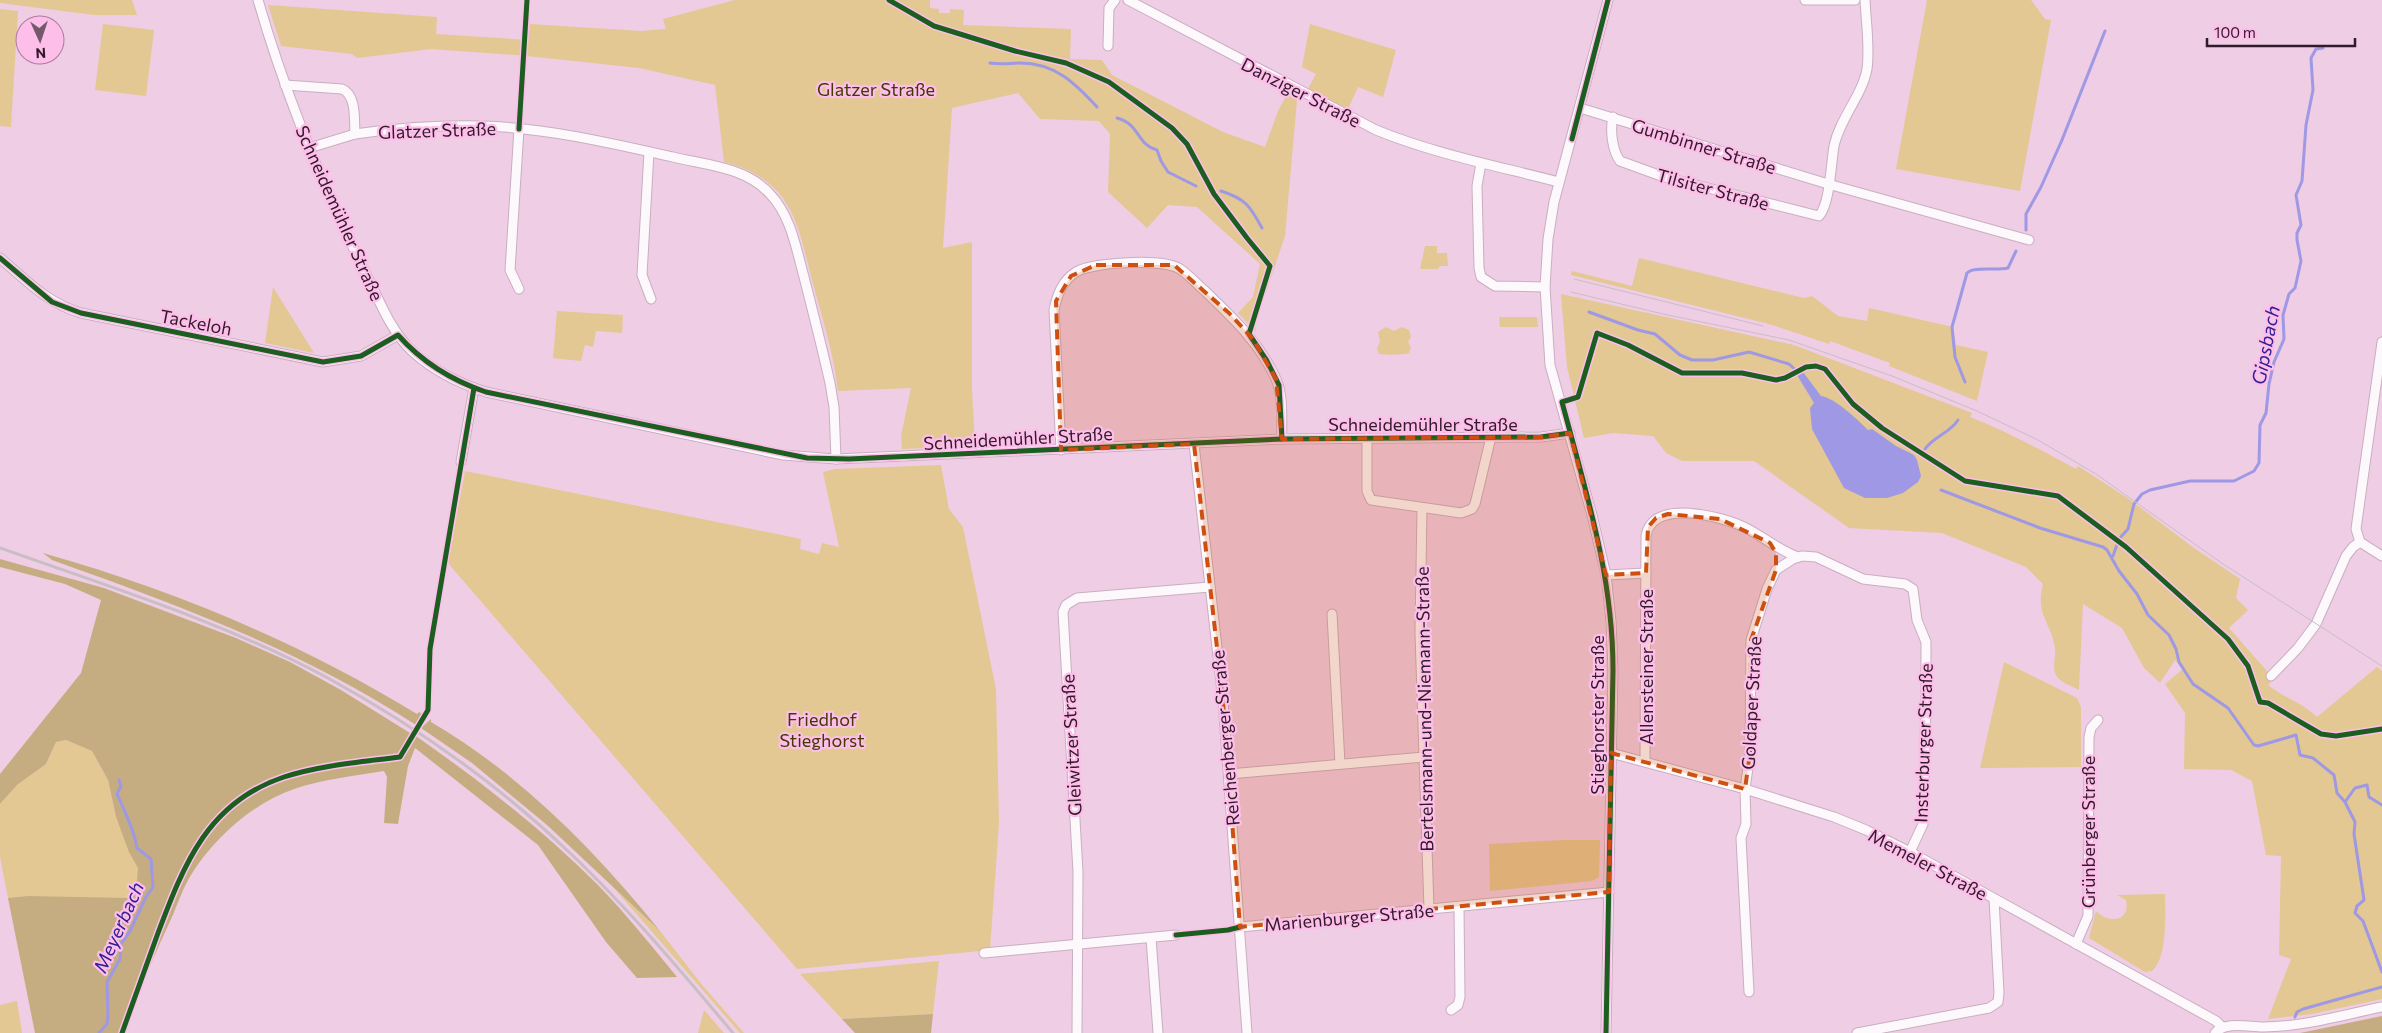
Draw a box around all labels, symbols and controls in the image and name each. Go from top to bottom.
north arrow [15,15,65,65]
scale bar [2207,15,2354,47]
text: 100 m [2214,23,2256,41]
text: N [35,45,46,62]
street label: Danziger Straße [1238,52,1364,132]
park label: Glatzer Straße [817,78,935,100]
street label: Gumbinner Straße [1629,114,1779,178]
street label: Glatzer Straße [378,117,496,143]
street label: Schneidemühler Straße [291,122,389,304]
street label: Tilsiter Straße [1654,163,1772,215]
water label: Gipsbach [2246,303,2284,386]
street label: Tackeloh [158,304,234,340]
street label: Schneidemühler Straße [1328,413,1518,435]
street label: Schneidemühler Straße [923,422,1113,454]
street label: Bertelsmann-und-Niemann-Straße [1411,566,1437,852]
street label: Allensteiner Straße [1635,589,1657,745]
street label: Stieghorster Straße [1586,635,1608,795]
street label: Goldaper Straße [1737,636,1765,770]
street label: Reichenberger Straße [1206,649,1244,827]
street label: Insterburger Straße [1909,663,1937,823]
street label: Gleiwitzer Straße [1056,674,1086,816]
park label: Friedhof Stieghorst [779,708,865,751]
street label: Grünberger Straße [2077,756,2099,908]
street label: Memeler Straße [1865,823,1991,905]
water label: Meyerbach [88,878,148,976]
street label: Marienburger Straße [1263,899,1435,935]

